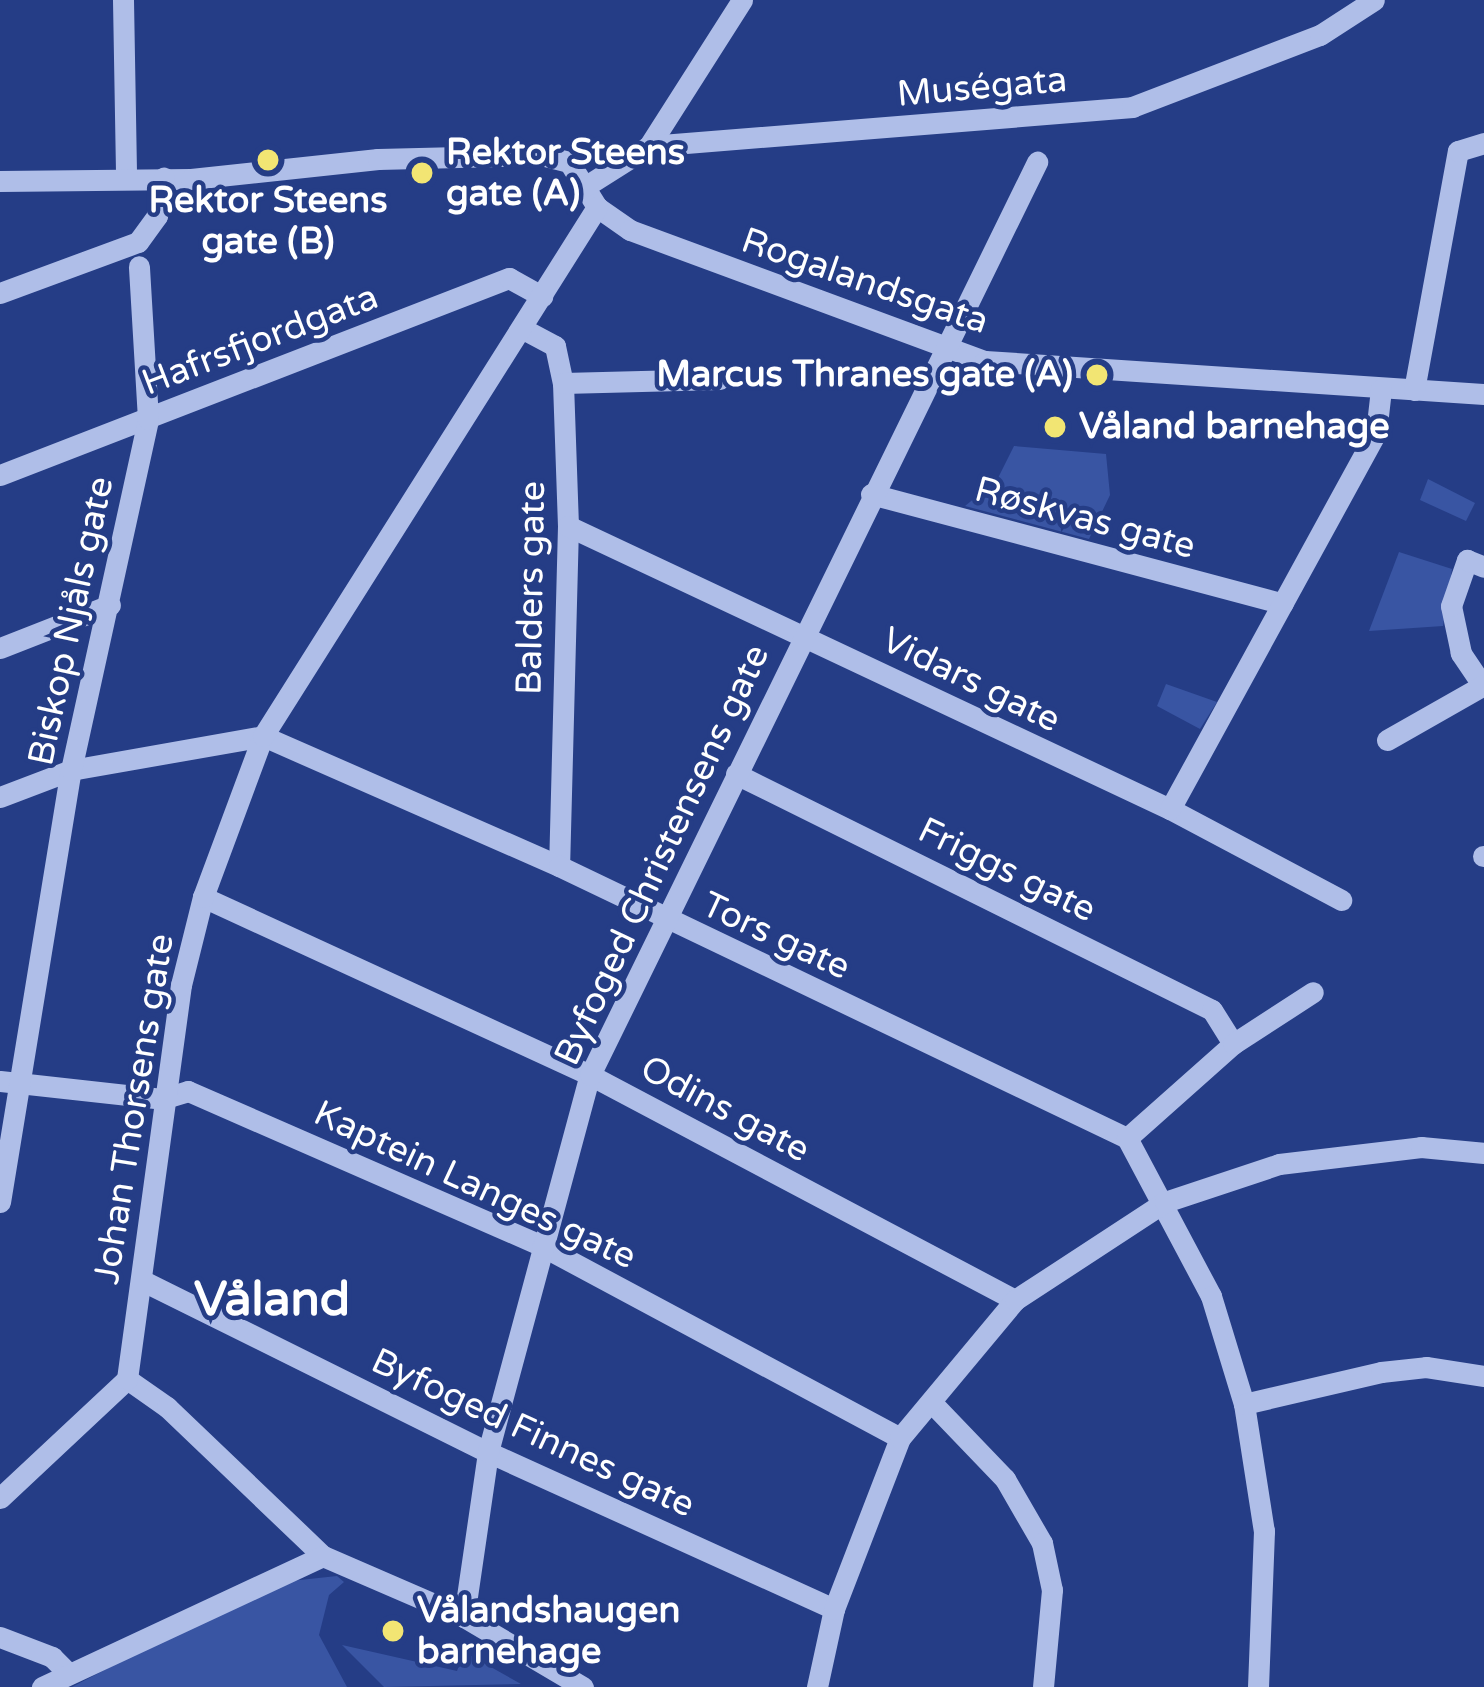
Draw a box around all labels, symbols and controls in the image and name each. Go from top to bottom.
street label: Muségata [895,58,1069,116]
place label: Rektor Steens gate (A) [446,130,685,215]
marker: Rektor Steens gate (B) [255,147,281,173]
marker: Rektor Steens gate (A) [409,160,435,186]
place label: Rektor Steens gate (B) [148,178,388,263]
street label: Rogalandsgata [736,219,994,343]
street label: Hafrsfjordgata [136,275,384,405]
place label: Marcus Thranes gate (A) [656,353,1073,397]
marker: Marcus Thranes gate (A) [1084,362,1110,388]
place label: Våland barnehage [1079,405,1390,449]
marker: Våland barnehage [1042,414,1068,440]
street label: Røskvas gate [970,468,1200,568]
street label: Biskop Njåls gate [19,473,123,769]
street label: Balders gate [508,481,554,695]
street label: Vidars gate [875,618,1067,742]
street label: Byfoged Christensens gate [545,638,779,1072]
street label: Friggs gate [911,808,1103,932]
street label: Tors gate [695,883,857,989]
street label: Johan Thorsens gate [85,931,183,1287]
street label: Odins gate [633,1046,817,1172]
street label: Kaptein Langes gate [307,1091,643,1279]
district label: Våland [194,1272,350,1330]
street label: Byfoged Finnes gate [365,1339,701,1527]
place label: Vålandshaugen barnehage [417,1588,680,1673]
marker: Vålandshaugen barnehage [380,1618,406,1644]

